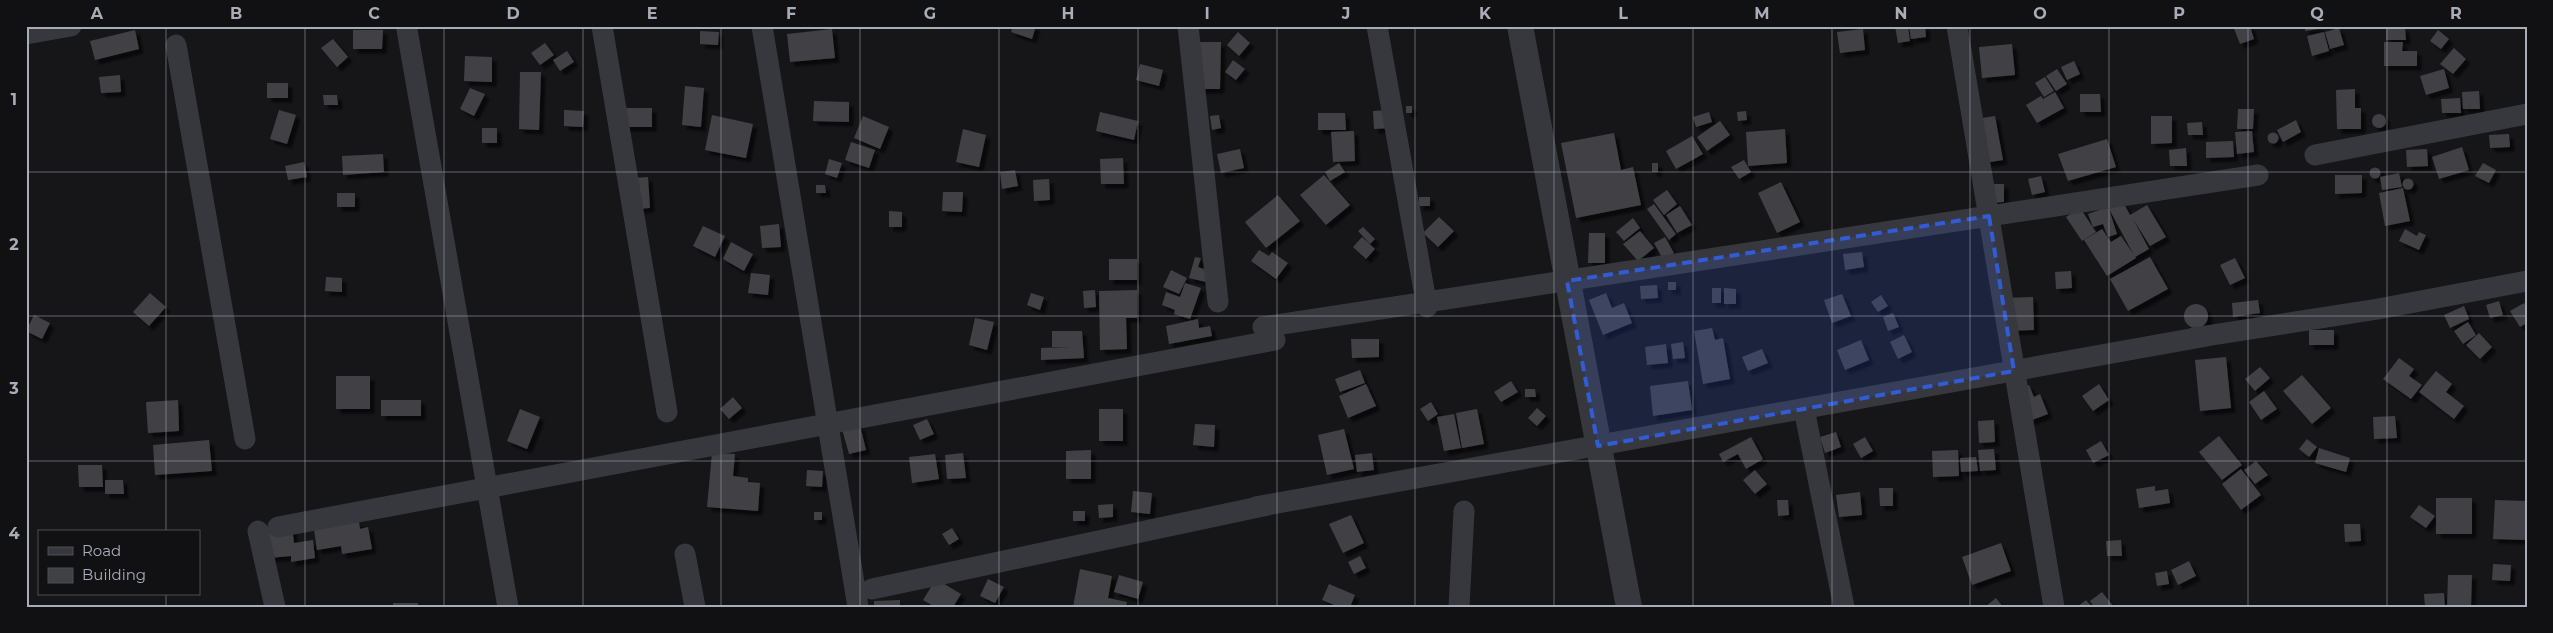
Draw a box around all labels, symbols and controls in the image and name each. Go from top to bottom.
text: A [90,4,104,23]
text: B [230,4,242,23]
text: C [368,4,380,23]
text: D [506,4,520,23]
text: E [647,4,657,23]
text: F [786,4,796,23]
text: G [924,4,936,23]
text: H [1062,4,1074,23]
text: I [1204,4,1210,23]
text: J [1341,4,1350,23]
text: K [1479,4,1492,23]
text: L [1618,4,1628,23]
text: M [1754,4,1770,23]
text: N [1895,4,1907,23]
text: O [2033,4,2047,23]
text: P [2173,4,2185,23]
text: Q [2310,4,2324,23]
text: R [2450,4,2462,23]
text: 1 [11,90,17,109]
text: 2 [9,235,19,254]
text: 3 [8,379,19,398]
text: 4 [8,524,20,543]
legend [38,530,200,596]
text: Road [82,541,121,560]
text: Building [82,565,146,584]

